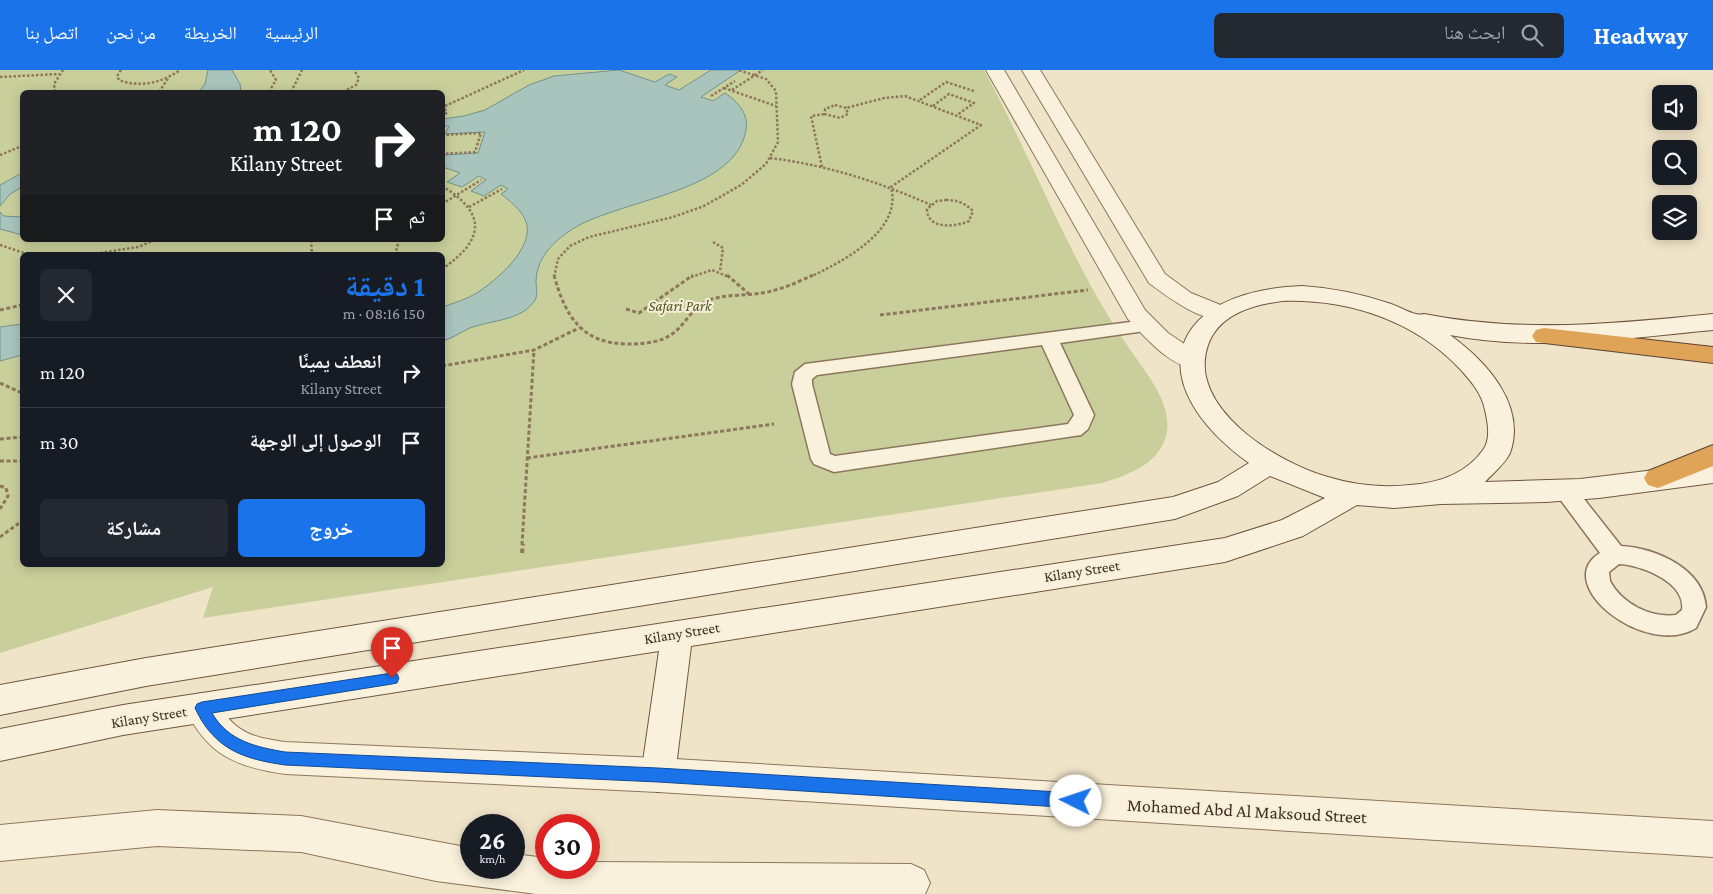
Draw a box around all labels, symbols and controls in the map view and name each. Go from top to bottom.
search box [1214,13,1564,58]
icon: search [1518,21,1546,49]
text: ابحث هنا [1444,22,1506,43]
text: Headway [1594,22,1688,49]
text: اتصل بنا [25,23,78,43]
text: من نحن [106,23,156,43]
text: الخريطة [184,23,237,43]
text: الرئيسية [265,23,318,43]
map controls [1652,85,1697,240]
button: sound [1652,85,1697,130]
text: 120 m [253,110,342,149]
icon: right [360,110,425,175]
button: search [1652,140,1697,185]
text: Kilany Street [230,151,342,176]
button: layers [1652,195,1697,240]
icon: arrive [370,205,398,233]
text: ثم [408,206,425,227]
button: close [40,269,92,321]
text: 1 دقيقة [345,269,425,302]
park label: Safari Park [649,298,713,315]
text: 150 m · 08:16 [343,305,425,322]
text: انعطف يمينًا [298,351,382,372]
icon: right [397,359,425,387]
text: 120 m [40,362,85,383]
text: Kilany Street [301,380,382,397]
icon: arrive [397,429,425,457]
text: الوصول إلى الوجهة [250,430,382,451]
text: 30 m [40,432,79,453]
button: مشاركة [40,499,228,557]
button: خروج [238,499,425,557]
street label: Kilany Street [1043,557,1122,586]
street label: Kilany Street [643,619,722,648]
pin [371,627,413,678]
icon: arrive [378,634,406,662]
street label: Kilany Street [110,703,189,732]
position arrow [1049,774,1101,826]
street label: Mohamed Abd Al Maksoud Street [1127,795,1368,827]
speed limit sign: 30 [535,814,600,879]
text: 26 [479,827,506,854]
text: km/h [480,852,505,866]

